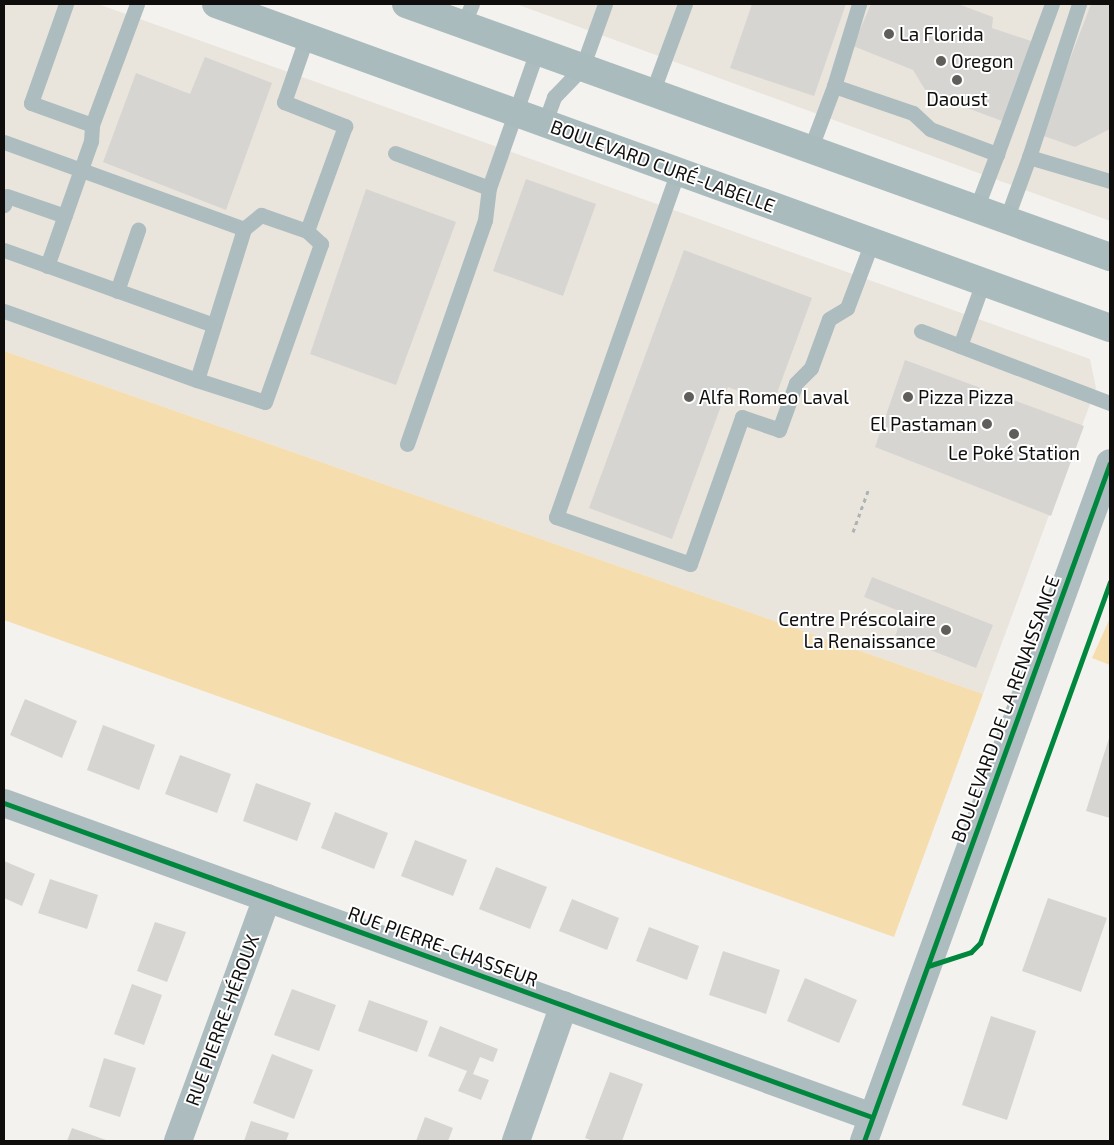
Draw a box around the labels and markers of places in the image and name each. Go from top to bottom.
place label: La Florida [899,23,984,45]
marker: La Florida [883,28,895,40]
place label: Oregon [951,50,1014,72]
marker: Oregon [935,55,947,67]
marker: Daoust [951,74,963,86]
place label: Daoust [926,88,988,110]
place label: Alfa Romeo Laval [699,386,849,408]
place label: Pizza Pizza [918,386,1014,408]
marker: Alfa Romeo Laval [683,391,695,403]
marker: Pizza Pizza [902,391,914,403]
place label: El Pastaman [869,413,977,435]
marker: El Pastaman [981,418,993,430]
marker: Le Poké Station [1008,428,1020,440]
place label: Le Poké Station [948,442,1080,464]
place label: Centre Préscolaire La Renaissance [778,608,936,652]
marker: Centre Préscolaire La Renaissance [940,624,952,636]

